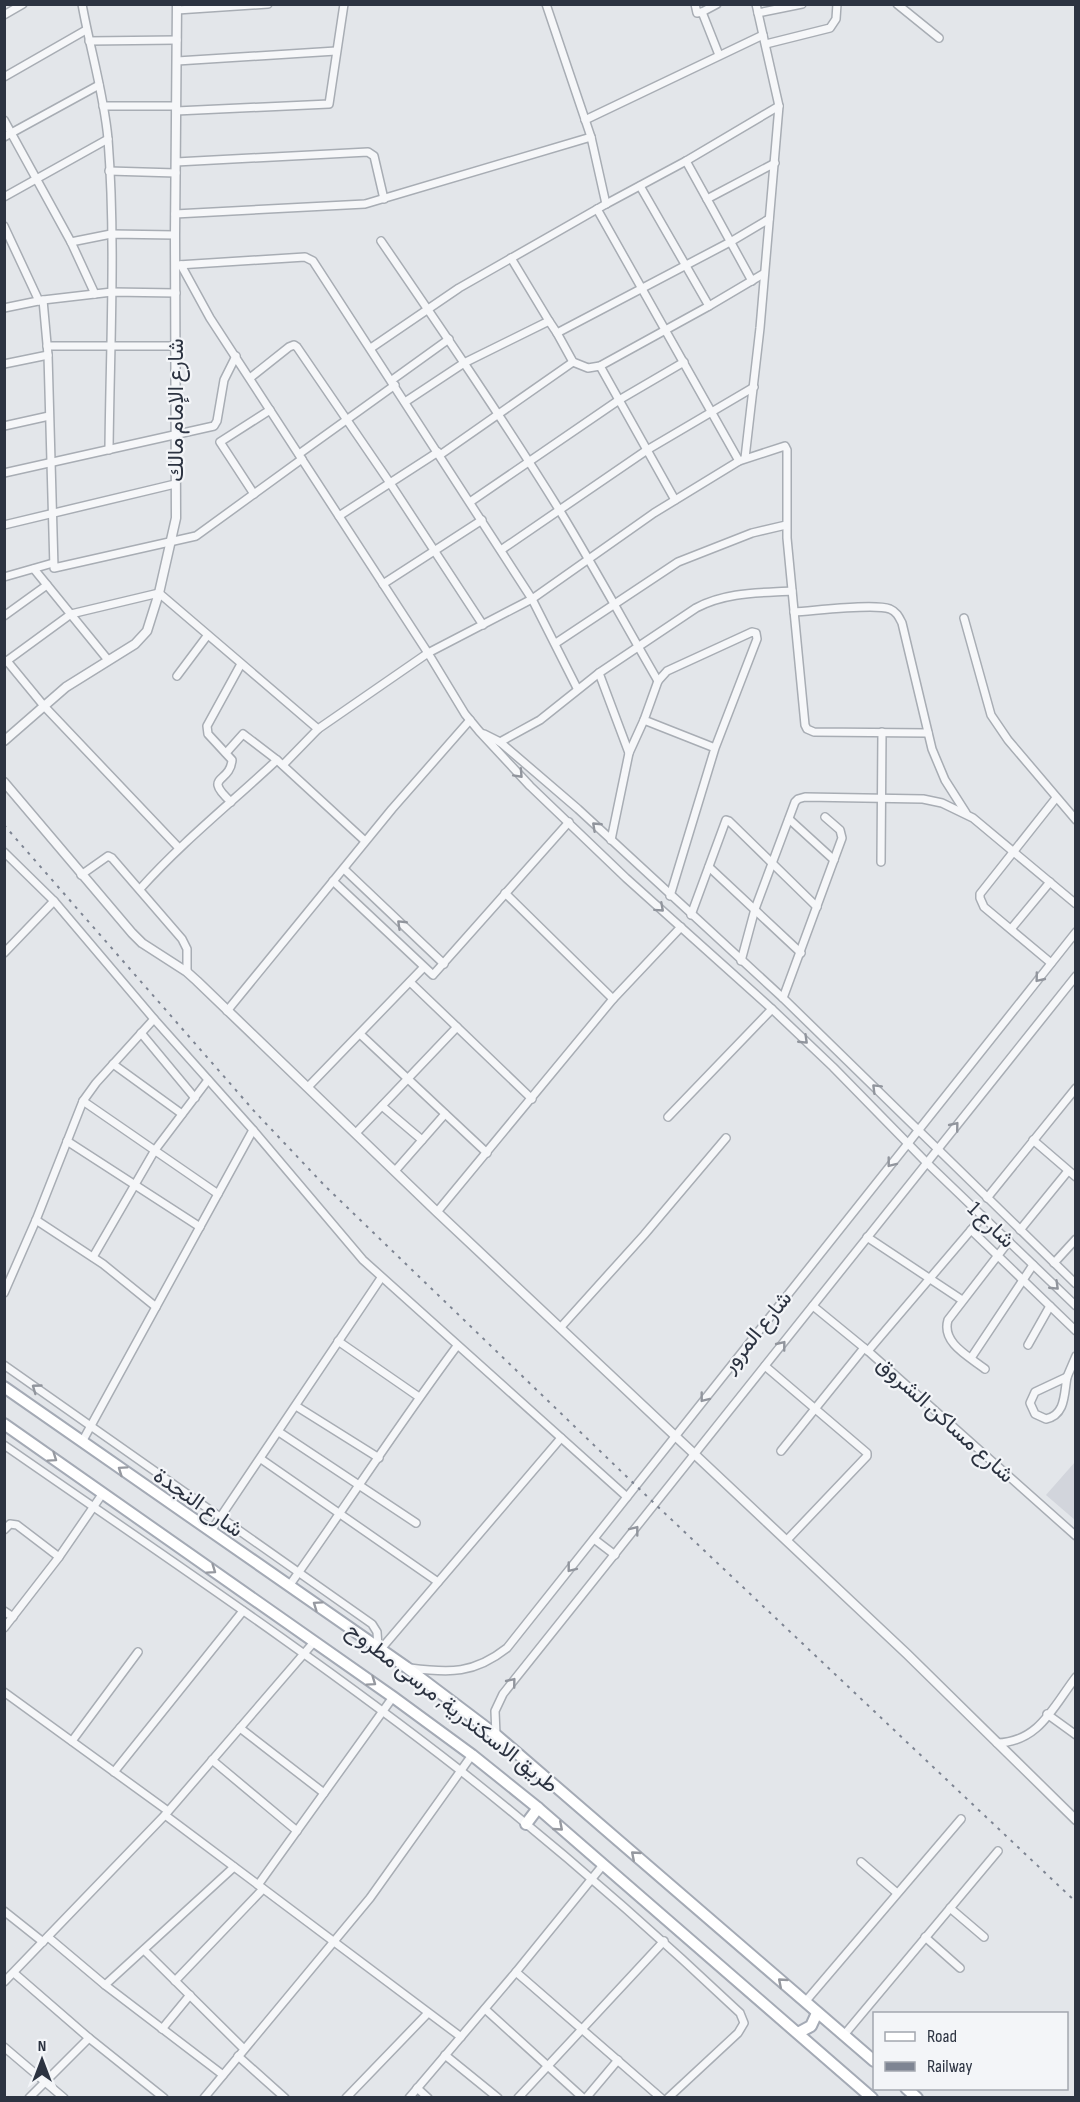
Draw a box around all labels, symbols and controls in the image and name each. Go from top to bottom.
street label: شارع الإمام مالك [163,338,190,482]
one-way arrow [512,767,523,778]
one-way arrow [592,822,602,833]
one-way arrow [653,901,664,912]
one-way arrow [398,920,408,931]
one-way arrow [1036,971,1047,982]
one-way arrow [798,1033,808,1044]
one-way arrow [873,1085,884,1096]
one-way arrow [948,1122,959,1133]
one-way arrow [888,1157,899,1168]
street label: شارع 1 [962,1196,1020,1254]
one-way arrow [1048,1279,1058,1290]
street label: شارع المرور [715,1286,798,1379]
one-way arrow [775,1340,786,1351]
street label: شارع مساكن الشروق [871,1351,1019,1489]
one-way arrow [31,1384,42,1395]
one-way arrow [701,1391,712,1402]
one-way arrow [46,1451,57,1462]
street label: شارع النجدة [148,1462,248,1544]
one-way arrow [118,1466,129,1477]
one-way arrow [627,1526,638,1537]
one-way arrow [567,1561,578,1572]
one-way arrow [206,1563,217,1574]
one-way arrow [312,1601,323,1612]
street label: طريق الاسكندرية, مرسى مطروح [341,1617,563,1799]
one-way arrow [365,1675,376,1686]
one-way arrow [505,1678,516,1689]
one-way arrow [552,1820,563,1831]
one-way arrow [631,1851,642,1862]
one-way arrow [778,1978,789,1989]
legend [873,2012,1068,2090]
text: Road [927,2026,957,2047]
north arrow [12,2030,72,2090]
text: N [38,2037,46,2056]
text: Railway [927,2056,972,2077]

